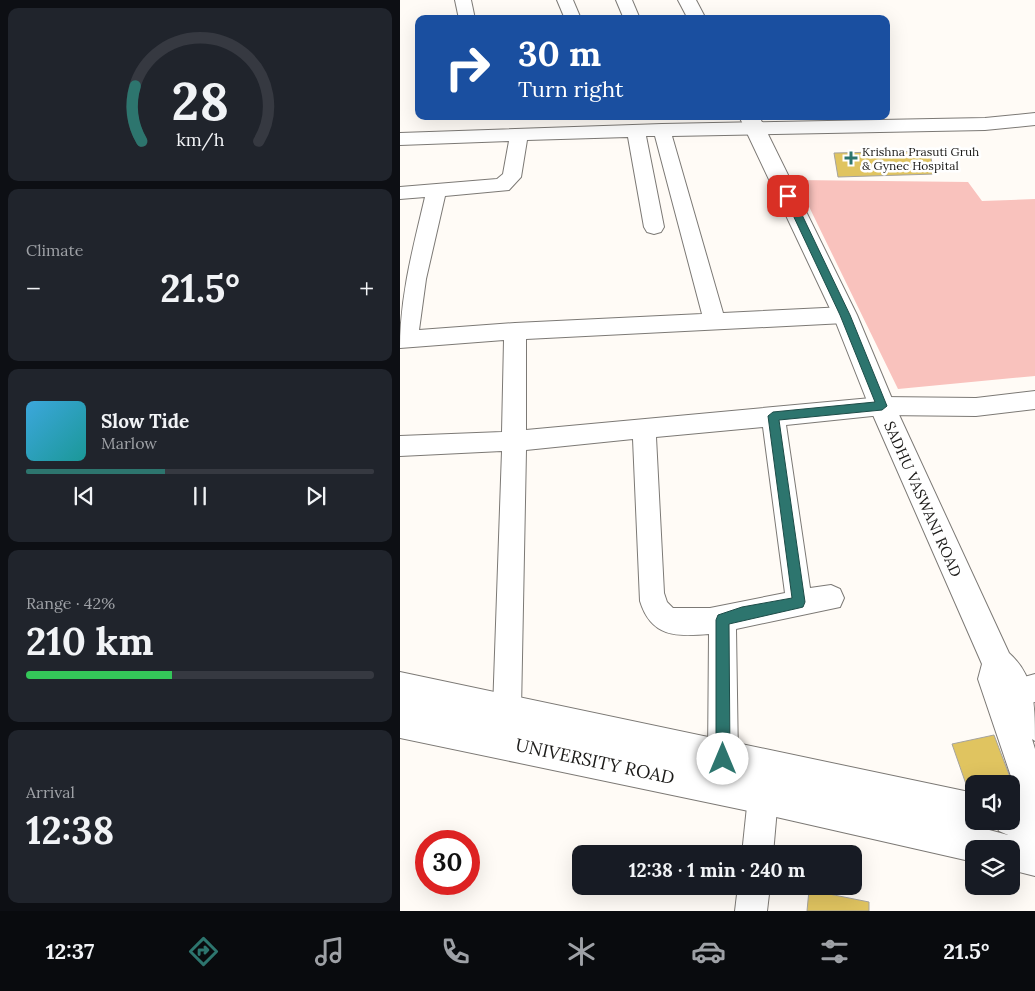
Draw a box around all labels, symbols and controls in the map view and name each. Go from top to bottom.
text: 30 m [518,31,601,76]
icon: right [435,35,500,100]
text: 28 [171,68,229,134]
text: Turn right [518,75,623,103]
text: km/h [176,128,224,151]
place label: Krishna Prasuti Gruh & Gynec Hospital [862,144,979,173]
marker: Krishna Prasuti Gruh & Gynec Hospital [844,151,858,165]
pin [767,175,809,217]
icon: arrive [774,182,802,210]
text: Climate [26,240,83,260]
text: 21.5° [160,264,240,312]
text: − [26,271,41,307]
text: + [359,271,374,307]
text: Slow Tide [101,409,189,433]
street label: SADHU VASWANI ROAD [880,418,966,580]
text: Marlow [101,433,157,453]
icon: previous [70,482,98,510]
icon: pause [186,482,214,510]
icon: next [302,482,330,510]
text: Range · 42% [26,593,115,613]
text: 210 km [26,617,153,665]
position arrow [696,732,748,784]
street label: UNIVERSITY ROAD [513,733,677,789]
map controls [965,775,1020,895]
button: sound [965,775,1020,830]
text: Arrival [26,782,75,802]
text: 12:38 [26,806,114,854]
speed limit sign: 30 [415,830,480,895]
button: layers [965,840,1020,895]
text: 12:38 · 1 min · 240 m [629,858,805,882]
icon: directions [186,934,221,969]
icon: music [312,934,347,969]
icon: phone [438,934,473,969]
icon: climate [564,934,599,969]
icon: car [691,934,726,969]
icon: filters [817,934,852,969]
text: 12:37 [46,937,94,965]
text: 21.5° [943,937,989,965]

